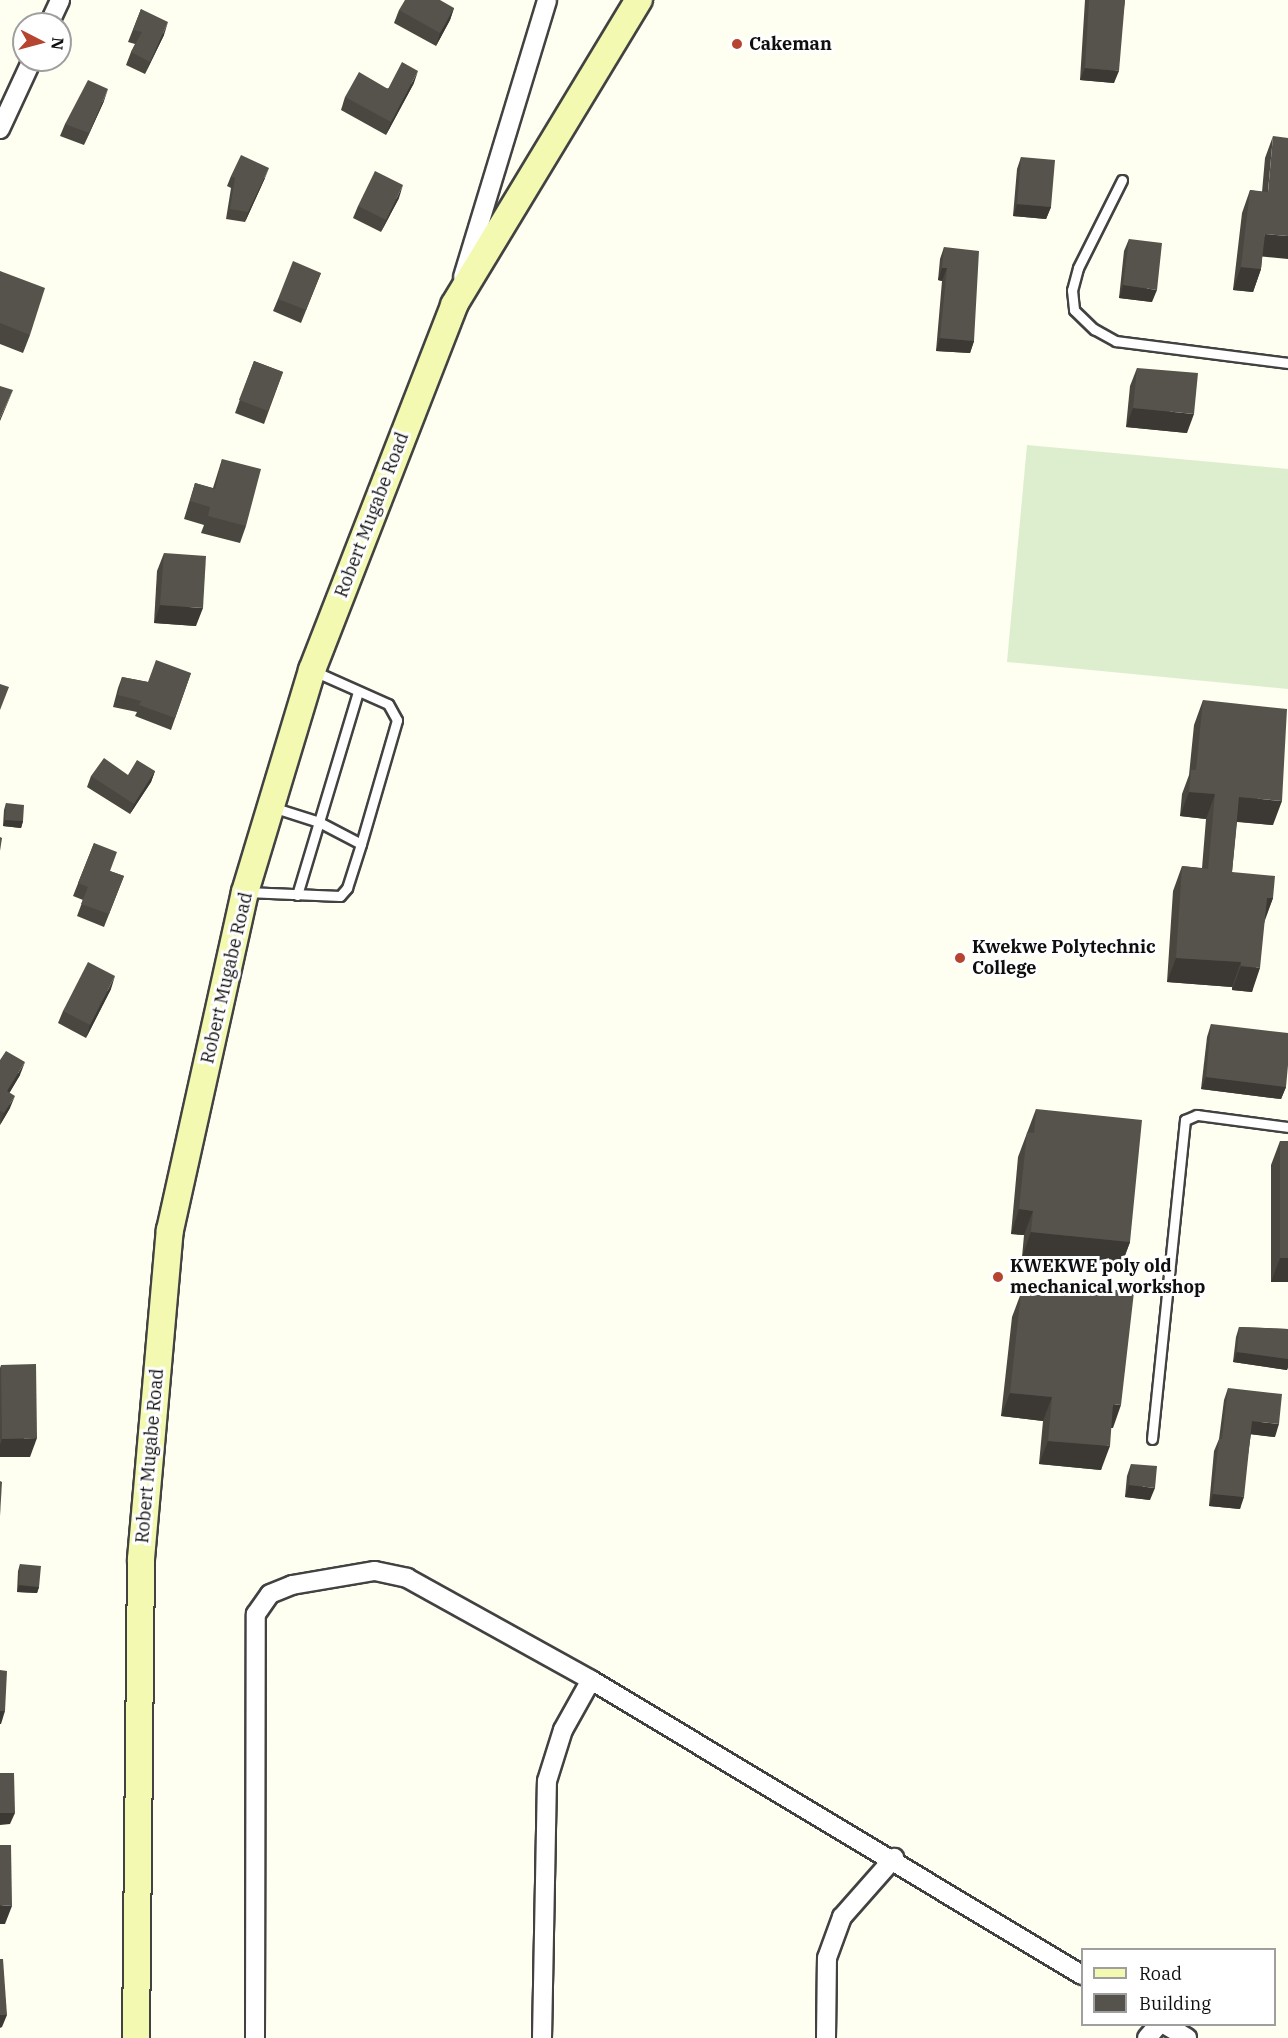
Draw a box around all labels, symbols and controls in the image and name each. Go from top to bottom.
north arrow [12,12,72,72]
place label: Cakeman [749,33,832,55]
text: N [47,36,69,51]
marker: Cakeman [730,37,744,51]
street label: Robert Mugabe Road [331,429,413,601]
street label: Robert Mugabe Road [197,890,257,1066]
place label: Kwekwe Polytechnic College [972,937,1156,980]
marker: Kwekwe Polytechnic College [953,951,967,965]
place label: KWEKWE poly old mechanical workshop [1010,1256,1205,1298]
marker: KWEKWE poly old mechanical workshop [991,1270,1005,1284]
street label: Robert Mugabe Road [132,1368,168,1544]
legend [1081,1948,1276,2026]
text: Road [1139,1962,1182,1985]
text: Building [1139,1992,1211,2015]

